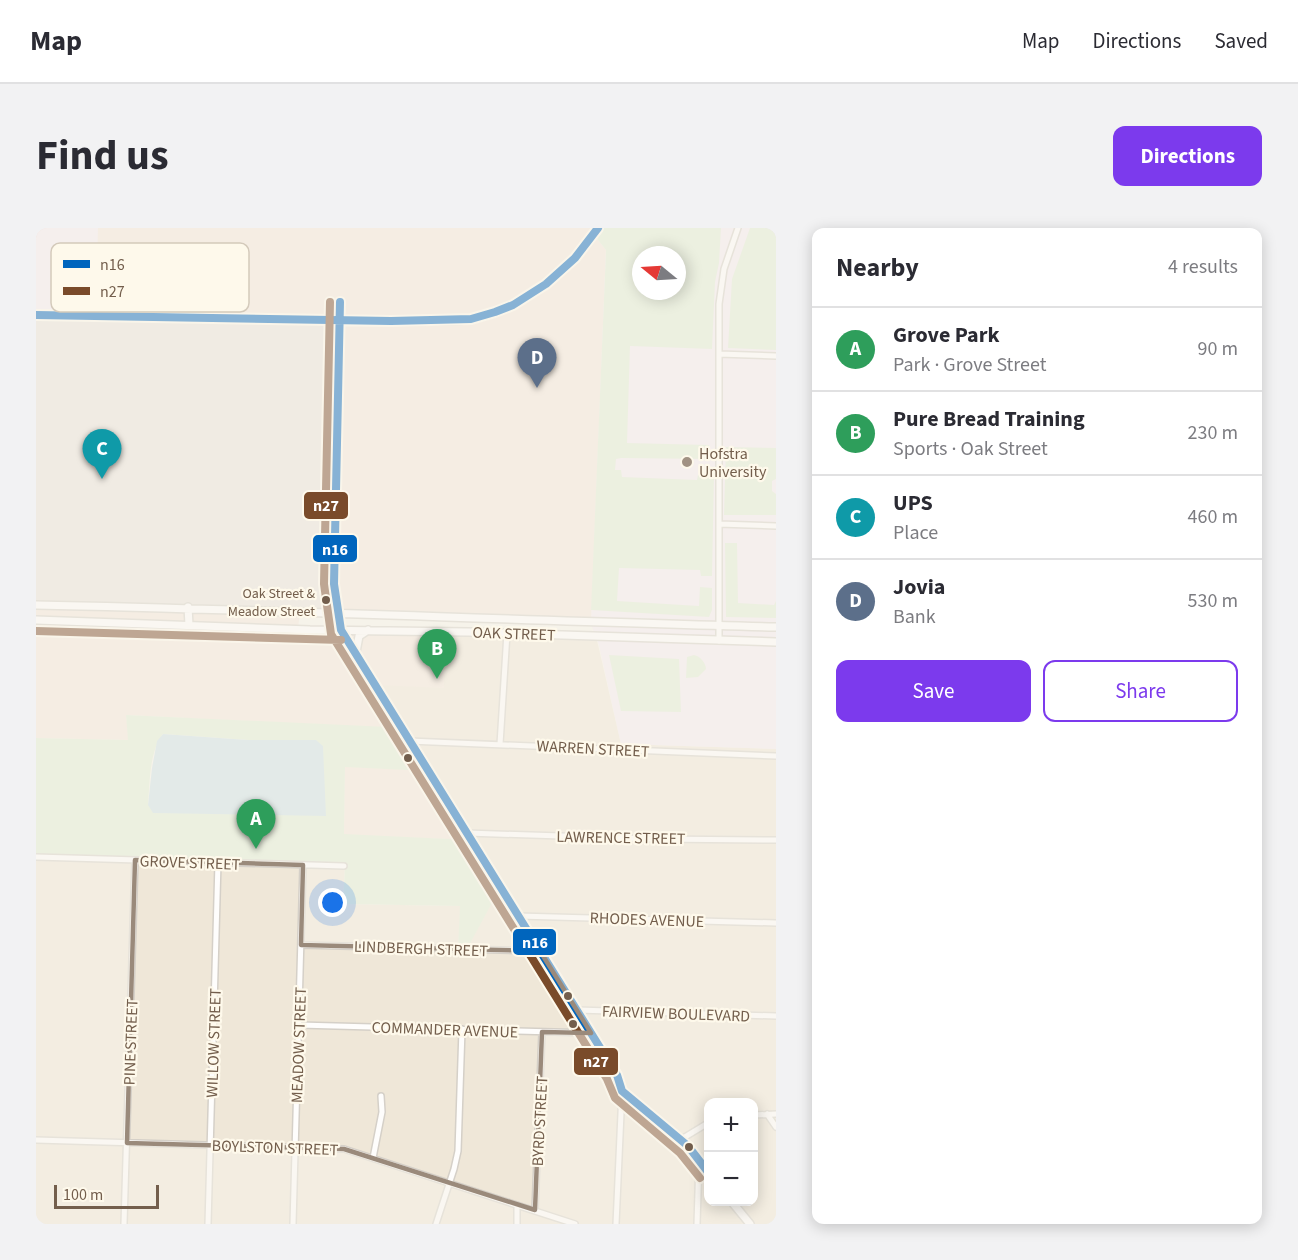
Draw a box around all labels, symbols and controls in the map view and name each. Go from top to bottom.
text: Map [30,21,82,61]
text: Map [1022,26,1060,56]
text: Directions [1093,26,1181,56]
text: Saved [1214,26,1268,56]
text: Find us [36,126,169,186]
button: Directions [1113,126,1262,186]
legend [51,243,249,312]
north arrow [632,246,686,300]
text: Nearby [836,249,919,286]
text: 4 results [1168,253,1238,281]
text: n16 [100,254,125,276]
text: n27 [100,281,125,303]
text: Grove Park [893,319,1000,351]
text: A [850,335,861,363]
text: 90 m [1198,335,1238,363]
pin: D [518,338,556,388]
text: Park · Grove Street [893,351,1047,379]
text: Pure Bread Training [893,403,1085,435]
text: B [849,419,862,447]
text: 230 m [1188,419,1238,447]
pin: C [82,430,122,479]
text: Sports · Oak Street [893,435,1048,463]
place label: Hofstra University [699,443,767,483]
marker: Hofstra University [680,455,694,469]
text: UPS [893,487,933,519]
line badge: n27 [303,491,349,520]
text: n27 [313,495,339,517]
text: C [850,503,861,531]
text: 460 m [1188,503,1238,531]
text: Place [893,519,938,547]
line badge: n16 [312,534,358,563]
text: n16 [322,539,348,561]
text: Jovia [893,571,945,603]
place label: Oak Street & Meadow Street [228,584,315,622]
text: D [849,587,862,615]
text: 530 m [1188,587,1238,615]
marker: Oak Street & Meadow Street [320,594,332,606]
text: Bank [893,603,936,631]
street label: OAK STREET [472,622,556,646]
pin: B [418,630,456,679]
button: Save [836,660,1031,722]
button: Share [1043,660,1238,722]
street label: WARREN STREET [536,735,650,763]
unlabelled marker [402,752,414,764]
pin: A [236,800,276,849]
street label: LAWRENCE STREET [556,826,686,850]
street label: GROVE STREET [139,850,241,876]
your location [318,888,347,917]
street label: RHODES AVENUE [589,907,705,933]
line badge: n16 [512,928,557,956]
text: n16 [522,932,548,954]
street label: LINDBERGH STREET [354,936,489,962]
street label: MEADOW STREET [286,986,312,1104]
street label: WILLOW STREET [201,987,227,1098]
unlabelled marker [562,990,574,1002]
street label: PINE STREET [118,998,144,1086]
street label: FAIRVIEW BOULEVARD [601,1000,751,1028]
street label: COMMANDER AVENUE [371,1016,519,1044]
unlabelled marker [567,1018,579,1030]
line badge: n27 [573,1047,619,1076]
text: n27 [583,1051,609,1073]
street label: BYRD STREET [527,1075,553,1167]
map controls [704,1098,758,1206]
button: + [704,1098,758,1152]
street label: BOYLSTON STREET [211,1135,339,1161]
unlabelled marker [683,1141,695,1153]
button: − [704,1152,758,1206]
scale bar [54,1182,159,1210]
text: 100 m [63,1184,103,1206]

